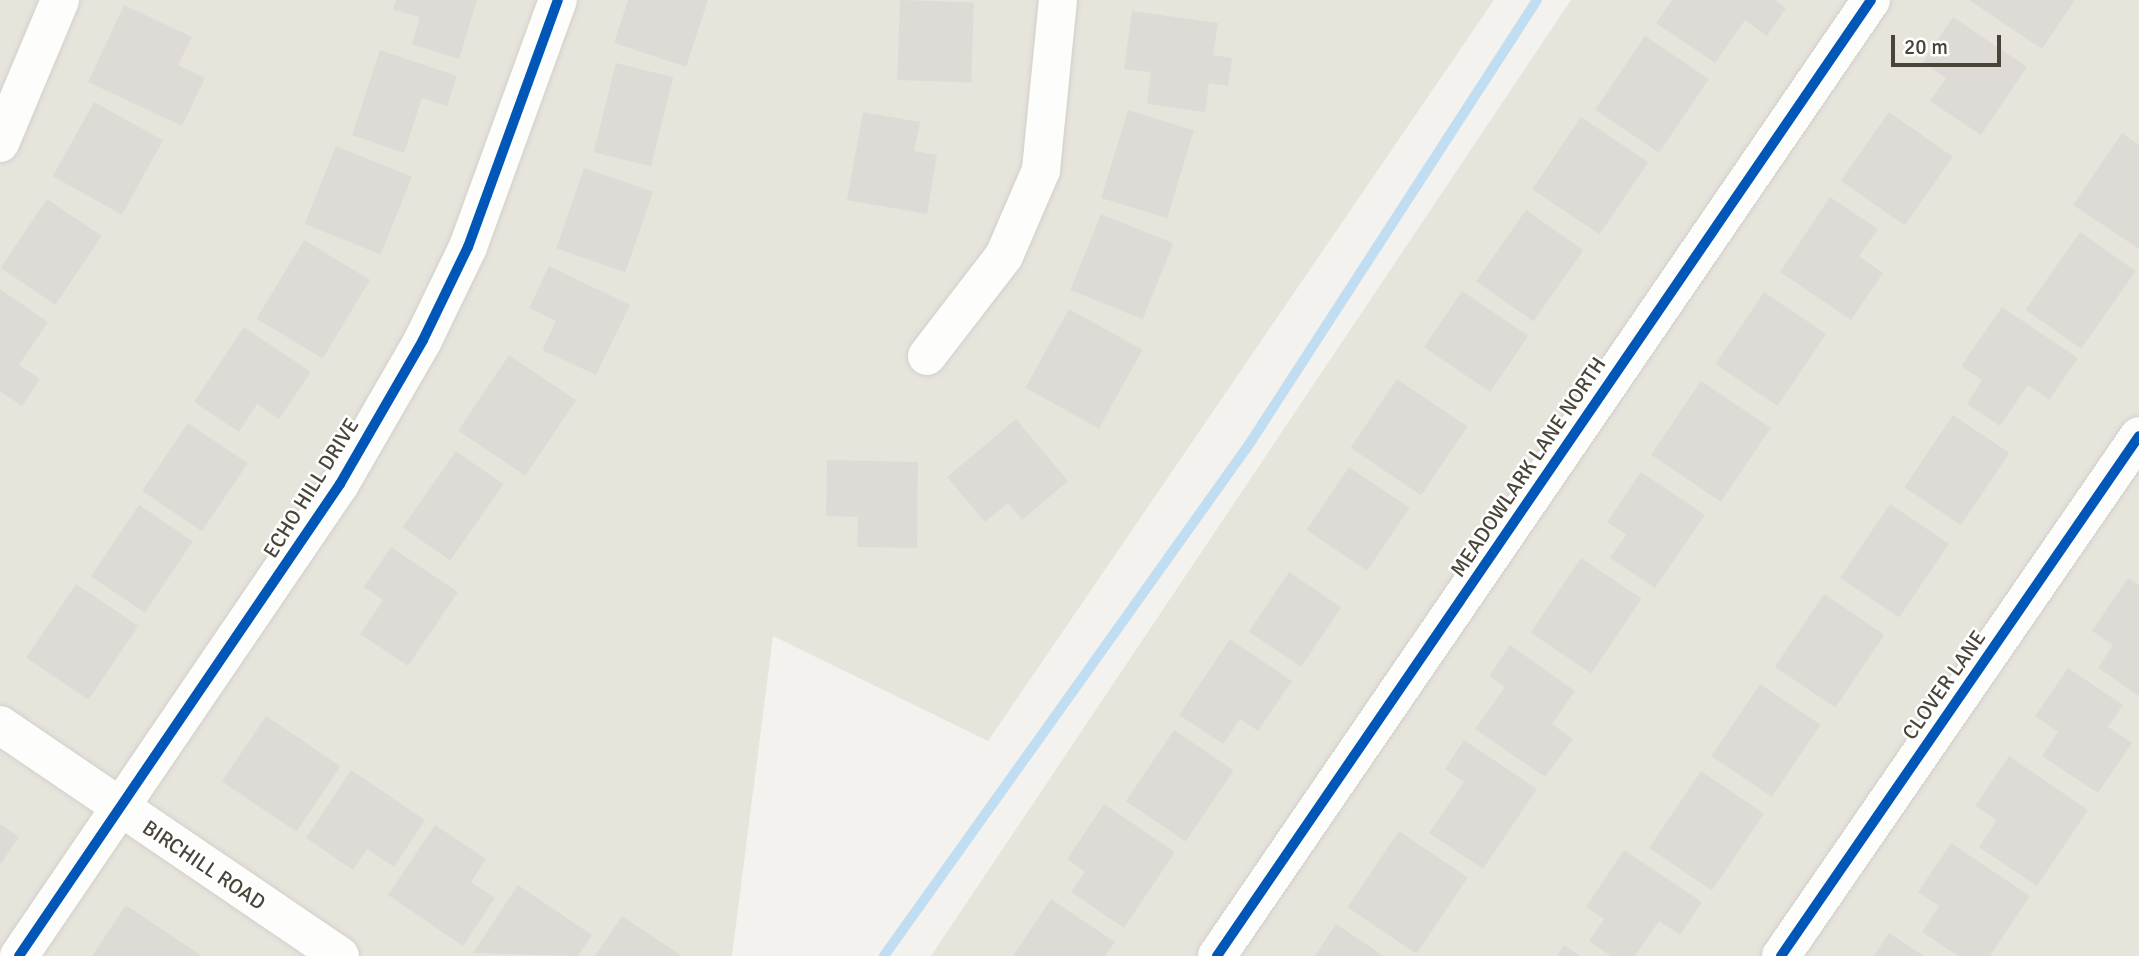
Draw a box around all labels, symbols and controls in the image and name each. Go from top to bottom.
scale bar [1894,21,2004,65]
text: 20 m [1904,34,1948,60]
street label: MEADOWLARK LANE NORTH [1445,352,1611,582]
street label: ECHO HILL DRIVE [258,414,364,562]
street label: CLOVER LANE [1897,626,1991,744]
street label: BIRCHILL ROAD [138,815,270,915]

